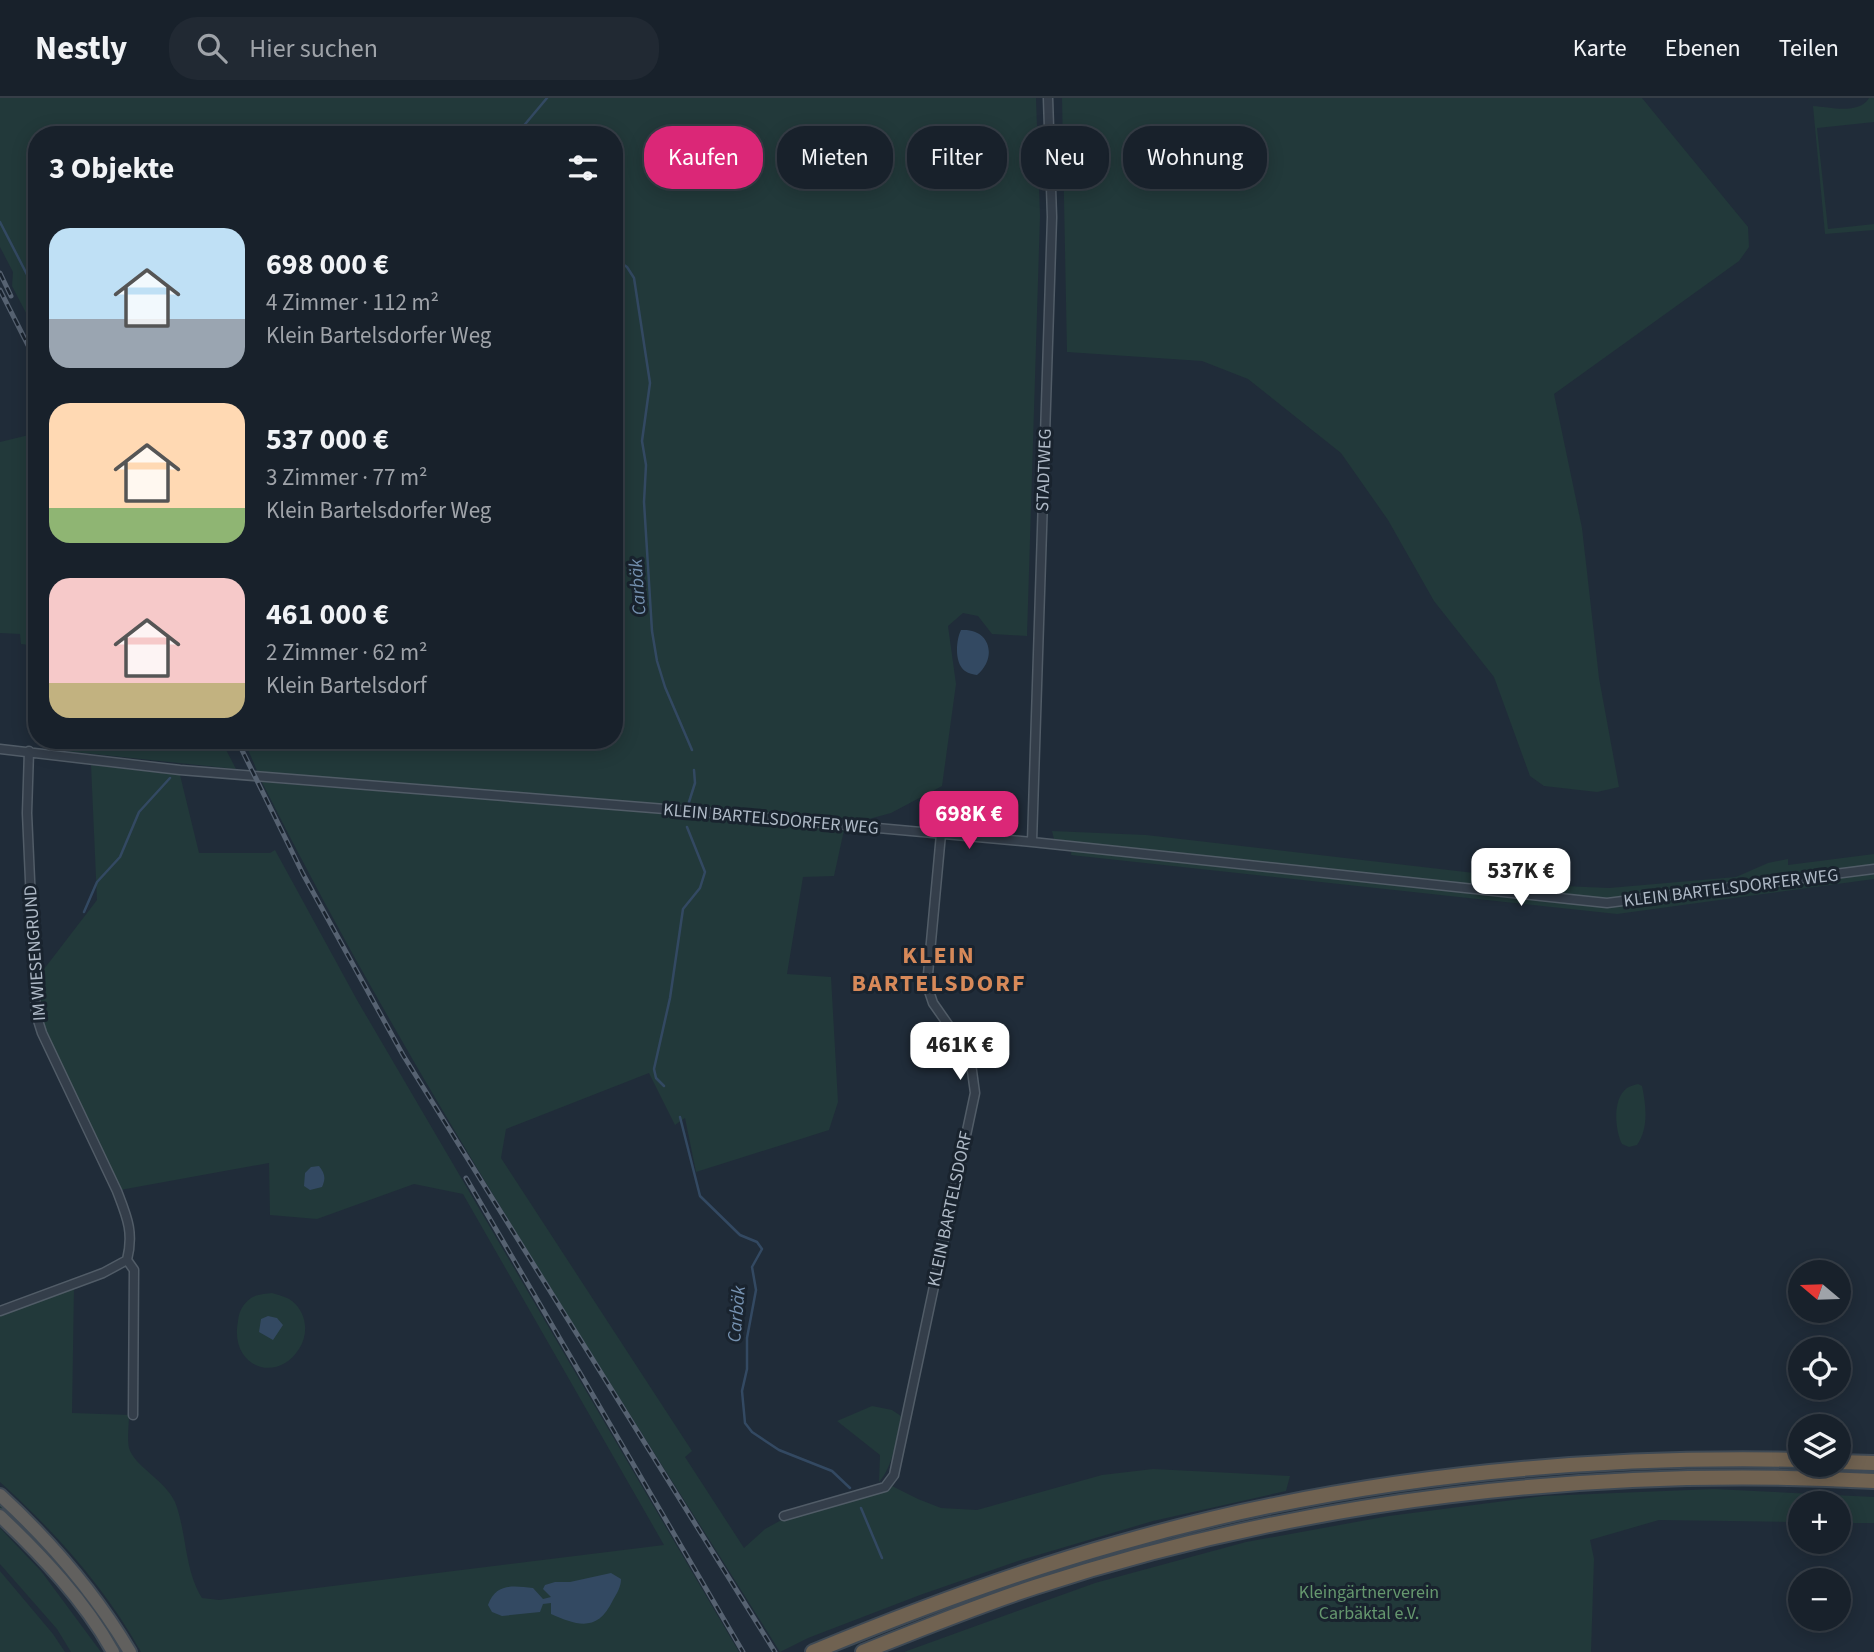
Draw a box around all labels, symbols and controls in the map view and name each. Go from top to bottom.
search box [169,17,659,80]
text: Nestly [35,25,127,72]
icon: search [193,29,231,67]
text: Hier suchen [249,30,378,67]
text: Karte [1573,31,1627,66]
text: Ebenen [1665,31,1741,66]
text: Teilen [1779,31,1839,66]
chip: Kaufen [644,126,763,189]
chip: Mieten [777,126,893,189]
chip: Filter [907,126,1007,189]
chip: Neu [1021,126,1109,189]
chip: Wohnung [1123,126,1267,189]
text: 3 Objekte [49,147,174,190]
icon: filters [564,149,602,187]
text: 698 000 € [266,243,389,286]
icon: home [105,256,189,340]
text: 4 Zimmer · 112 m² [266,286,439,319]
text: Klein Bartelsdorfer Weg [266,319,491,352]
text: 537 000 € [266,418,389,461]
street label: STADTWEG [1030,428,1058,512]
icon: home [105,431,189,515]
text: 3 Zimmer · 77 m² [266,461,428,494]
text: Klein Bartelsdorfer Weg [266,494,491,527]
water label: Carbäk [622,557,653,616]
text: 461 000 € [266,593,389,636]
icon: home [105,606,189,690]
text: 2 Zimmer · 62 m² [266,636,428,669]
text: Klein Bartelsdorf [266,669,427,702]
pin: 698K € [912,792,1026,851]
street label: KLEIN BARTELSDORFER WEG [662,797,880,841]
text: 698K € [935,797,1003,830]
pin: 537K € [1464,848,1578,908]
text: 537K € [1487,854,1555,887]
street label: KLEIN BARTELSDORFER WEG [1622,862,1840,914]
street label: IM WIESENGRUND [18,884,52,1022]
district label: KLEIN BARTELSDORF [851,938,1027,1001]
pin: 461K € [903,1023,1017,1082]
text: 461K € [926,1028,994,1061]
street label: KLEIN BARTELSDORF [921,1129,979,1289]
north arrow [1788,1260,1852,1323]
map controls [1788,1260,1851,1631]
water label: Carbäk [721,1284,753,1343]
button: locate [1788,1337,1851,1400]
button: layers [1788,1414,1851,1477]
button: + [1788,1491,1851,1554]
button: − [1788,1568,1851,1631]
park label: Kleingärtnerverein Carbäktal e.V. [1299,1580,1439,1626]

